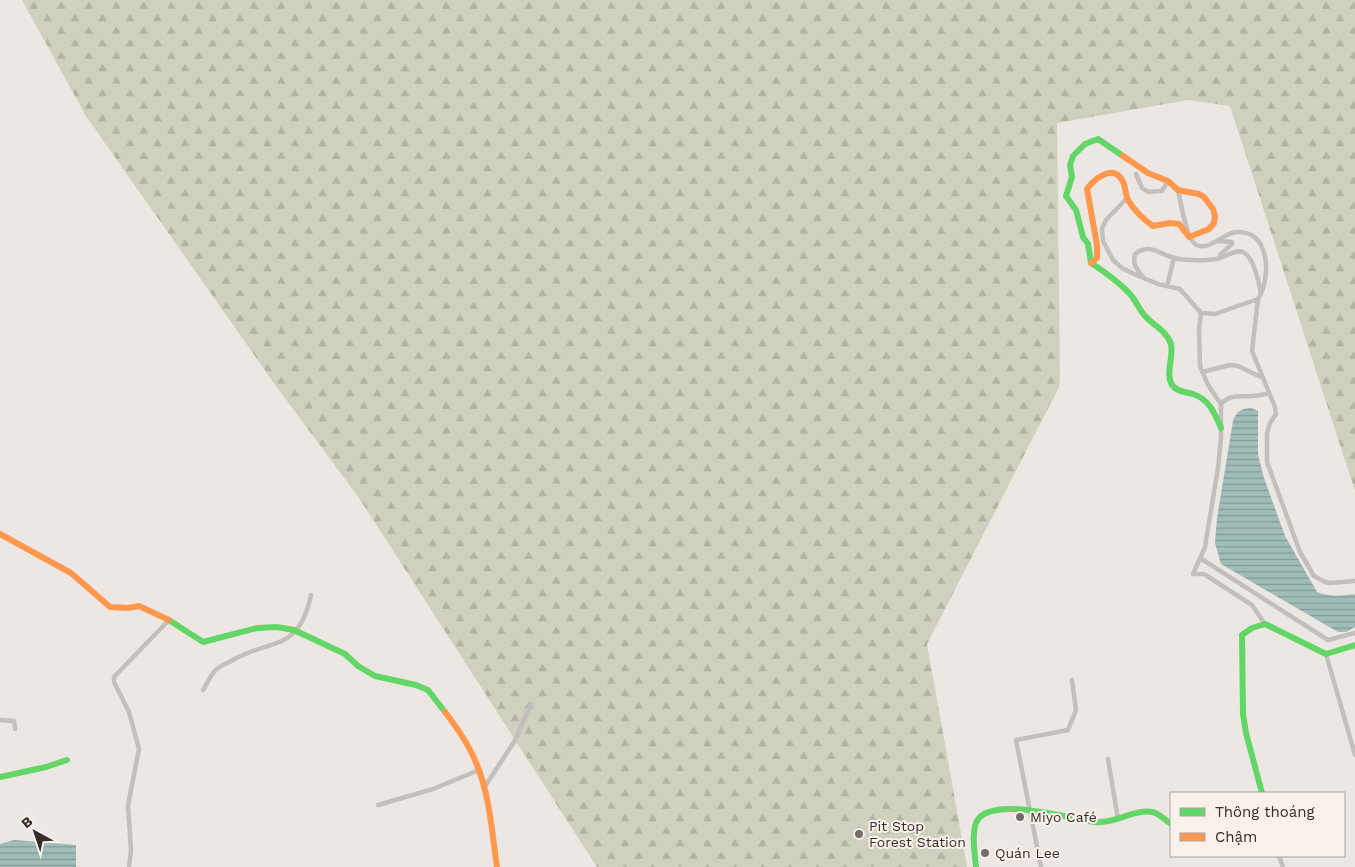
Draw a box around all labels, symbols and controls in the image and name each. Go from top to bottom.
legend [1170,792,1345,857]
text: Thông thoáng [1215,803,1314,821]
north arrow [10,807,60,857]
place label: Miyo Café [1030,809,1097,825]
marker: Miyo Café [1014,811,1026,823]
text: B [18,813,36,831]
place label: Pit Stop Forest Station [869,818,966,850]
marker: Pit Stop Forest Station [853,828,865,840]
text: Chậm [1215,828,1257,846]
place label: Quán Lee [995,845,1060,861]
marker: Quán Lee [979,847,991,859]

